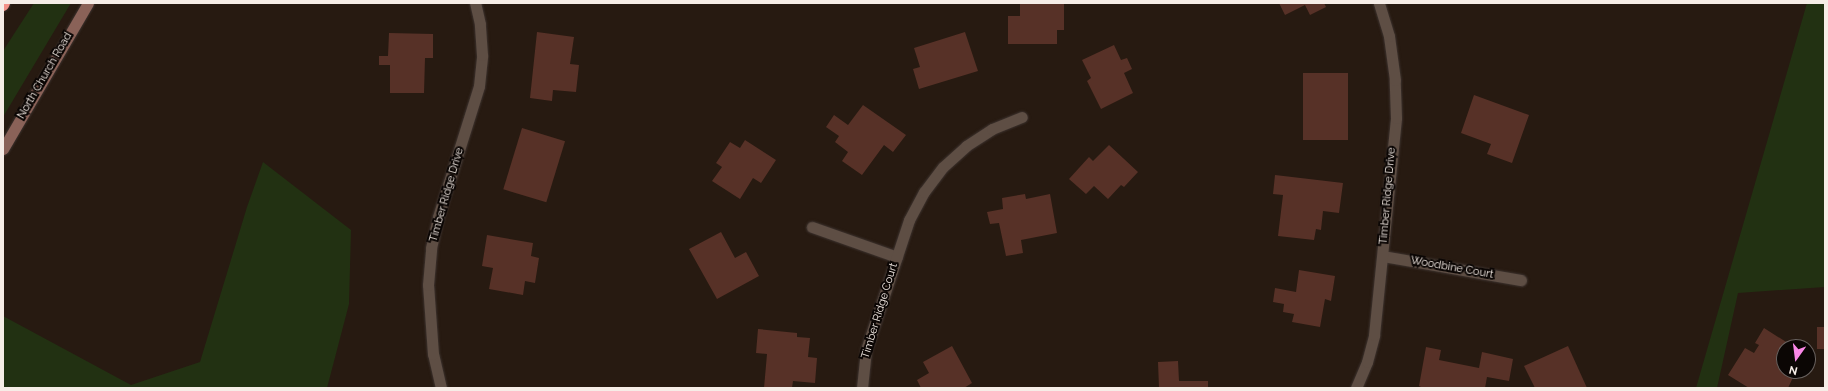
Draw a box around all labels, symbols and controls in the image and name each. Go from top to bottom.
street label: North Church Road [15,30,75,122]
street label: Timber Ridge Drive [427,146,467,244]
street label: Timber Ridge Drive [1377,147,1399,245]
street label: Woodbine Court [1410,254,1494,282]
street label: Timber Ridge Court [859,261,901,361]
north arrow [1776,339,1816,379]
text: N [1788,363,1799,377]

